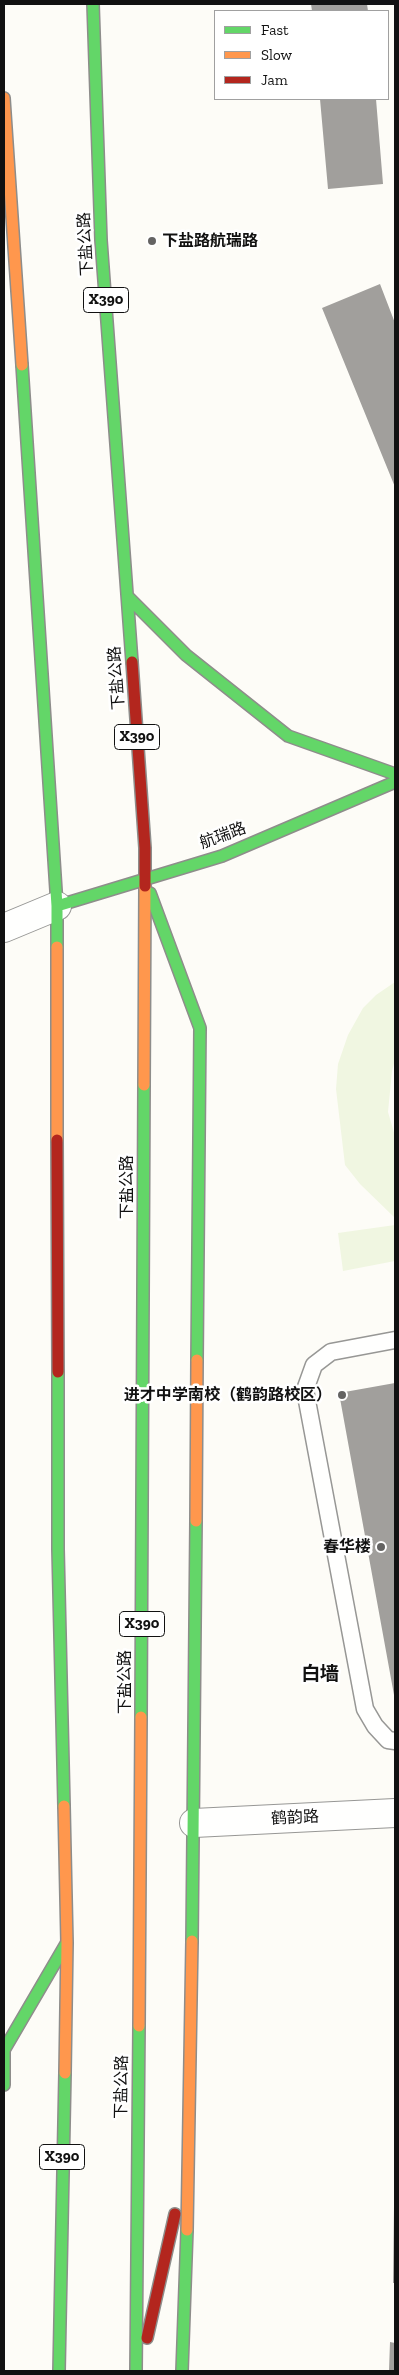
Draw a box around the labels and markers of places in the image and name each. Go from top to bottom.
place label: 下盐路航瑞路 [162,231,258,251]
marker: 下盐路航瑞路 [146,235,158,247]
place label: 进才中学南校（鹤韵路校区） [124,1385,332,1405]
marker: 进才中学南校（鹤韵路校区） [336,1389,348,1401]
place label: 春华楼 [323,1537,371,1557]
marker: 春华楼 [375,1541,387,1553]

